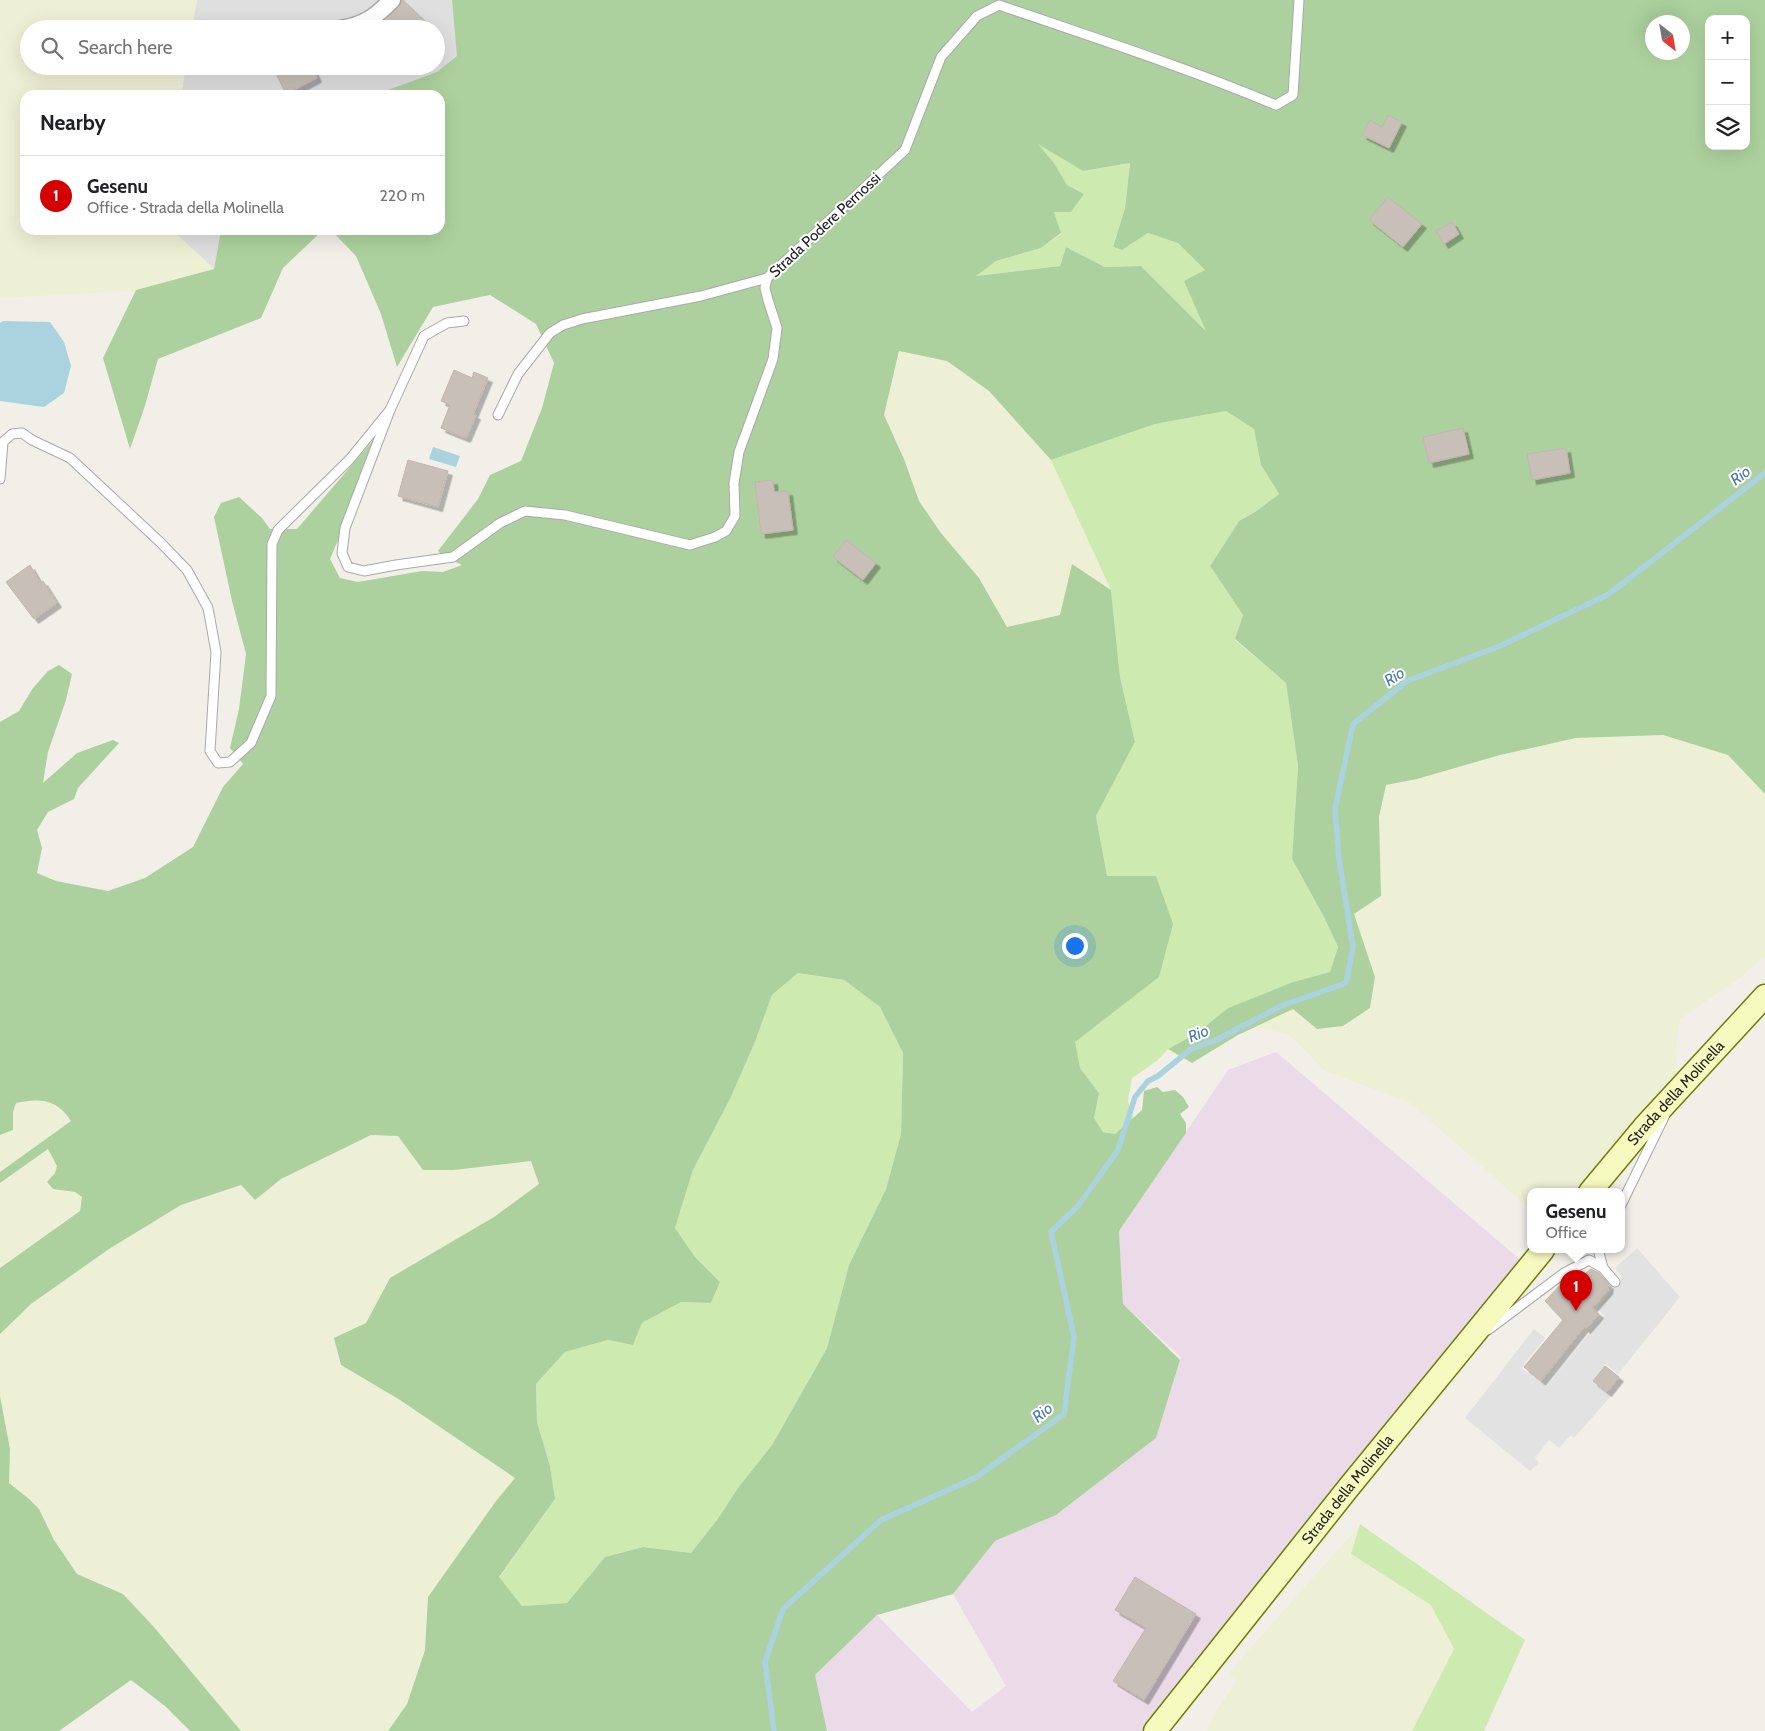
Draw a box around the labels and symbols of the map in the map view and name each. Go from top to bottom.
north arrow [1645,15,1690,60]
street label: Strada Podere Pernossi [766,169,884,281]
water label: Rio [1726,462,1754,489]
water label: Rio [1380,663,1408,690]
your location [1062,933,1088,959]
water label: Rio [1185,1021,1211,1046]
street label: Strada della Molinella [1624,1036,1729,1149]
pin: 1 [1560,1270,1592,1311]
water label: Rio [1028,1399,1056,1426]
street label: Strada della Molinella [1298,1430,1398,1548]

